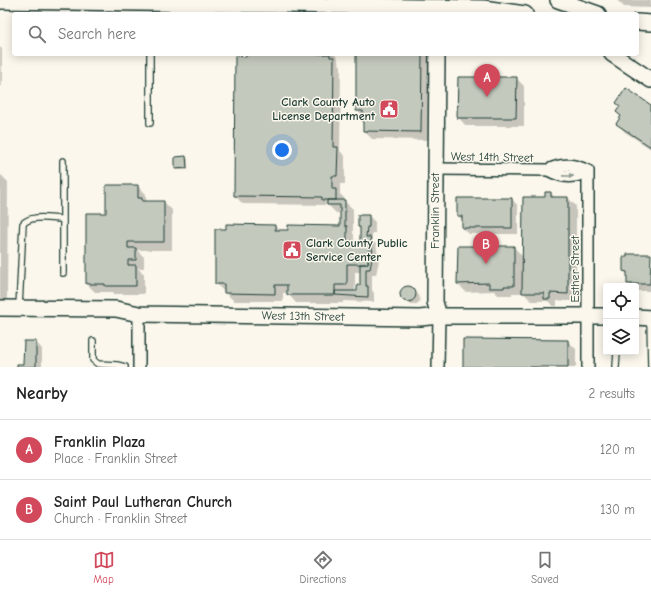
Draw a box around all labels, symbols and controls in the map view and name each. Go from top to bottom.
search box [12,12,639,56]
icon: search [26,23,48,45]
text: Search here [58,25,136,43]
pin: A [474,64,500,97]
place label: Clark County Auto License Department [272,95,376,123]
public building icon: Clark County Auto License Department [378,98,400,120]
your location [272,140,292,160]
street label: West 14th Street [451,149,534,165]
street label: Franklin Street [428,172,442,249]
one-way arrow [562,173,575,179]
pin: B [473,231,499,264]
street label: Esther Street [568,235,582,302]
place label: Clark County Public Service Center [306,236,408,264]
public building icon: Clark County Public Service Center [281,239,303,261]
map controls [603,283,639,355]
button: locate [603,283,639,319]
street label: West 13th Street [261,308,345,324]
button: layers [603,319,639,355]
text: Nearby [16,384,67,403]
text: 2 results [588,386,635,401]
text: Franklin Plaza [54,433,145,451]
text: A [25,442,33,457]
text: 120 m [600,442,635,457]
text: Place · Franklin Street [54,451,177,466]
text: Saint Paul Lutheran Church [54,493,232,511]
text: B [25,502,33,517]
text: 130 m [600,502,635,517]
text: Church · Franklin Street [54,511,187,526]
tab: Map [93,549,115,586]
tab: Directions [300,549,346,586]
tab: Saved [531,549,558,586]

